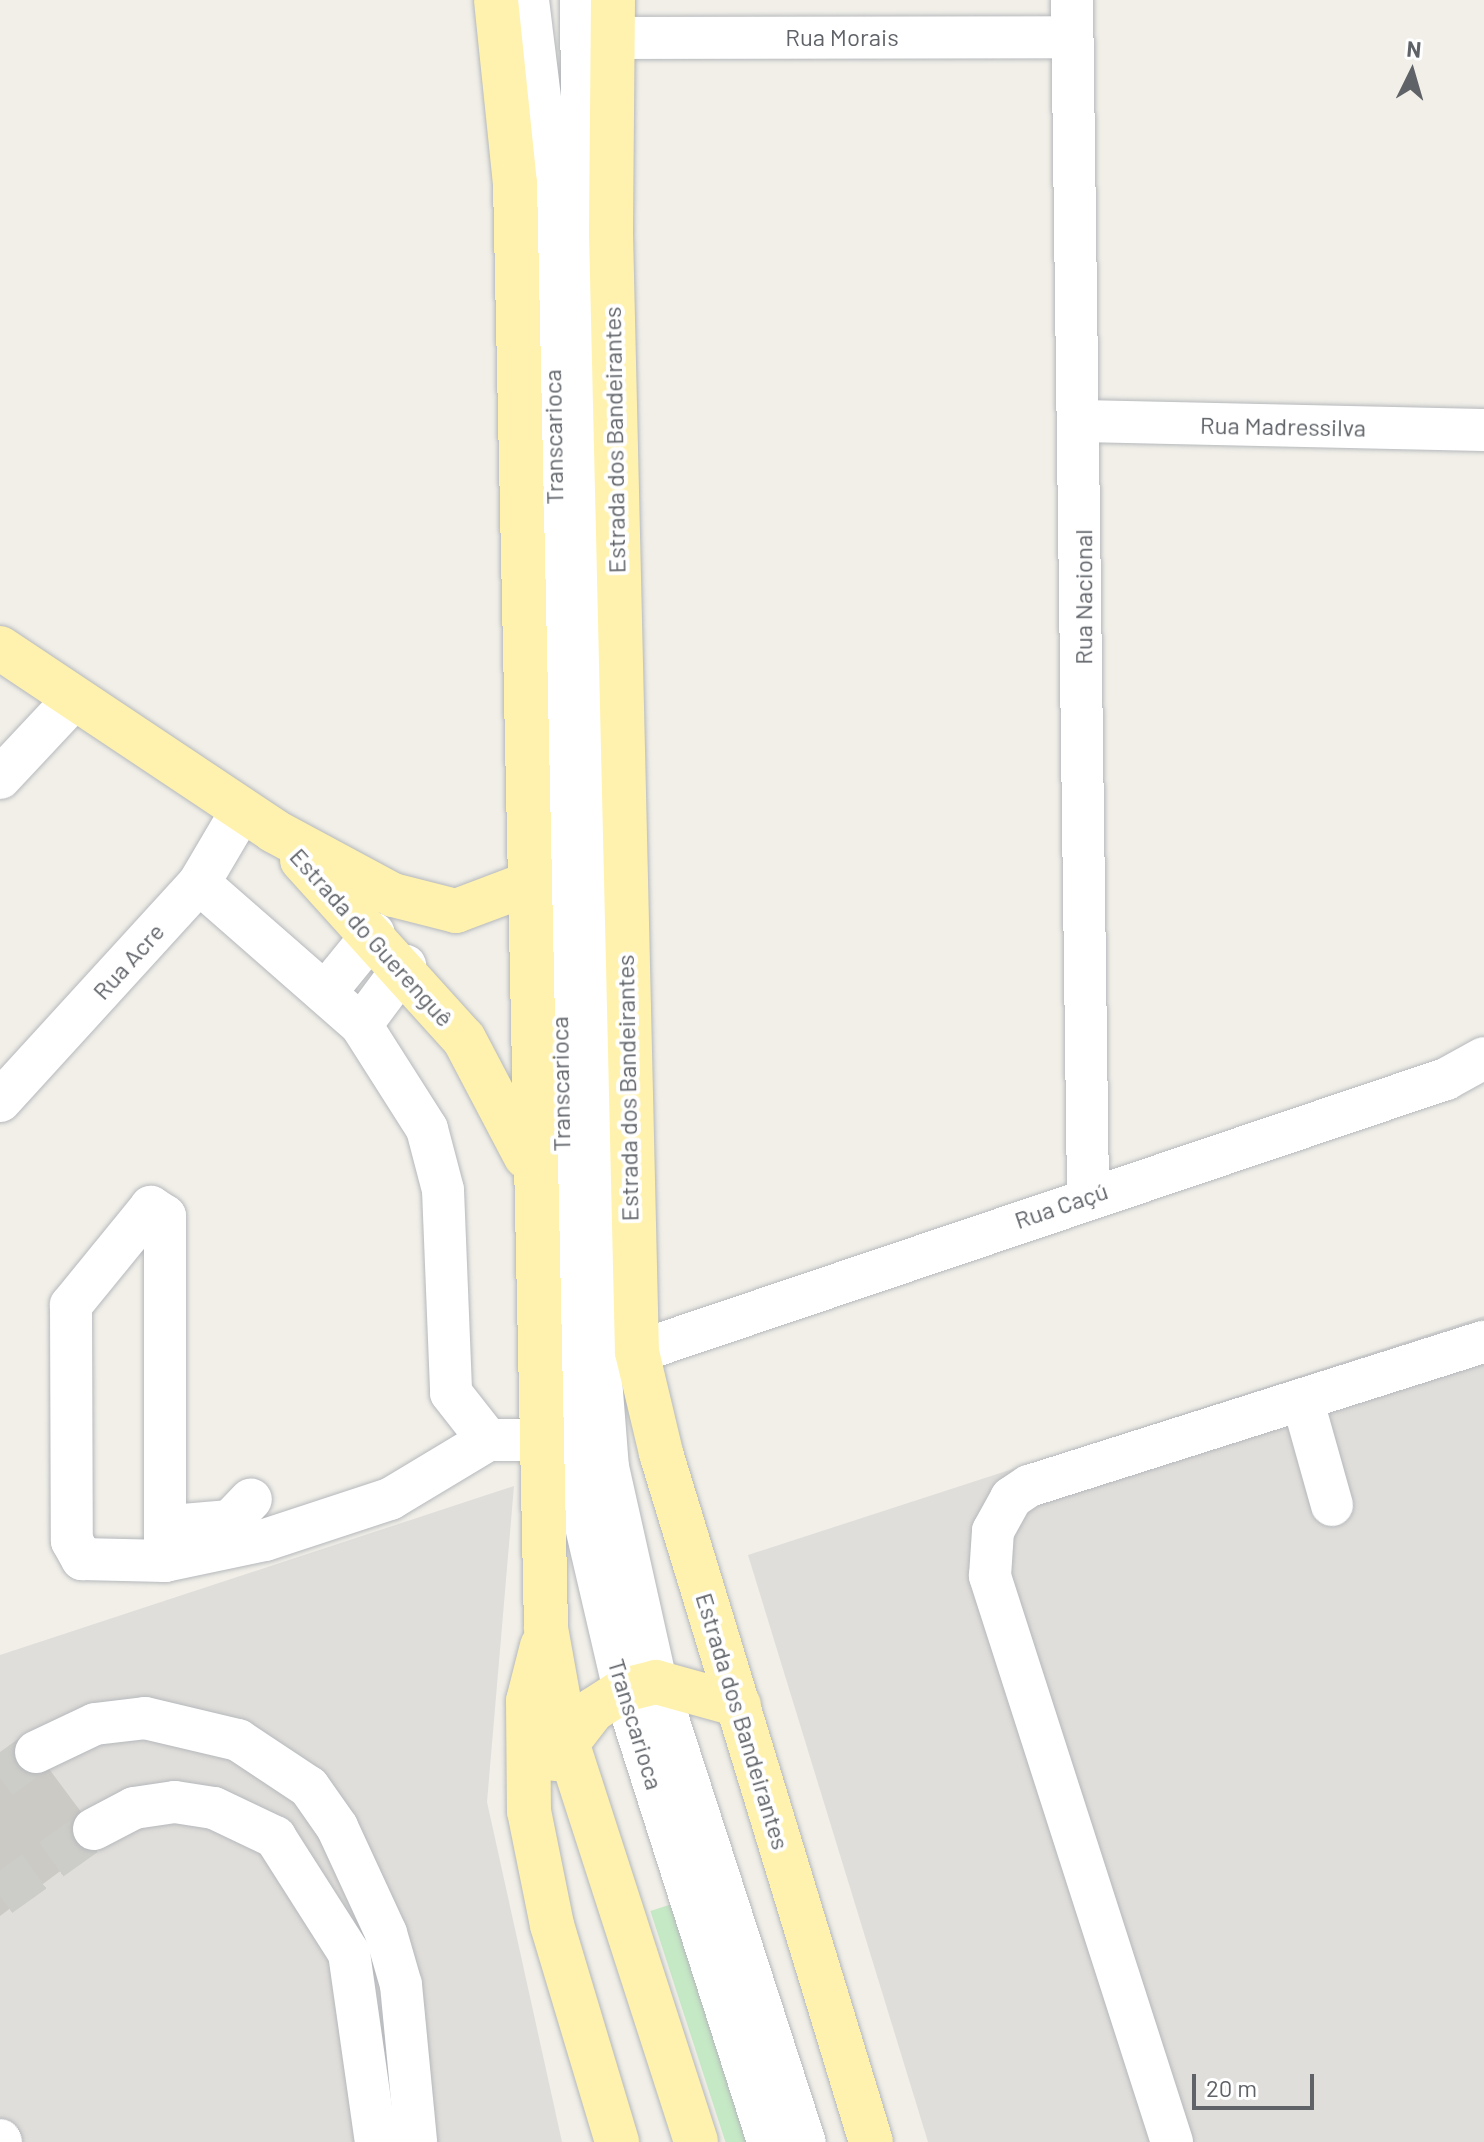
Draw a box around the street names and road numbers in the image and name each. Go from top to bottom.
street label: Rua Morais [785,23,899,51]
street label: Estrada dos Bandeirantes [597,306,631,574]
street label: Transcarioca [537,369,569,505]
street label: Rua Madressilva [1200,410,1366,442]
street label: Rua Nacional [1069,529,1097,665]
street label: Estrada do Guerenguê [284,842,460,1032]
street label: Rua Acre [86,917,170,1005]
street label: Estrada dos Bandeirantes [610,954,644,1222]
street label: Transcarioca [544,1016,576,1152]
street label: Rua Caçú [1011,1176,1111,1234]
street label: Estrada dos Bandeirantes [690,1589,796,1853]
street label: Transcarioca [602,1655,670,1793]

